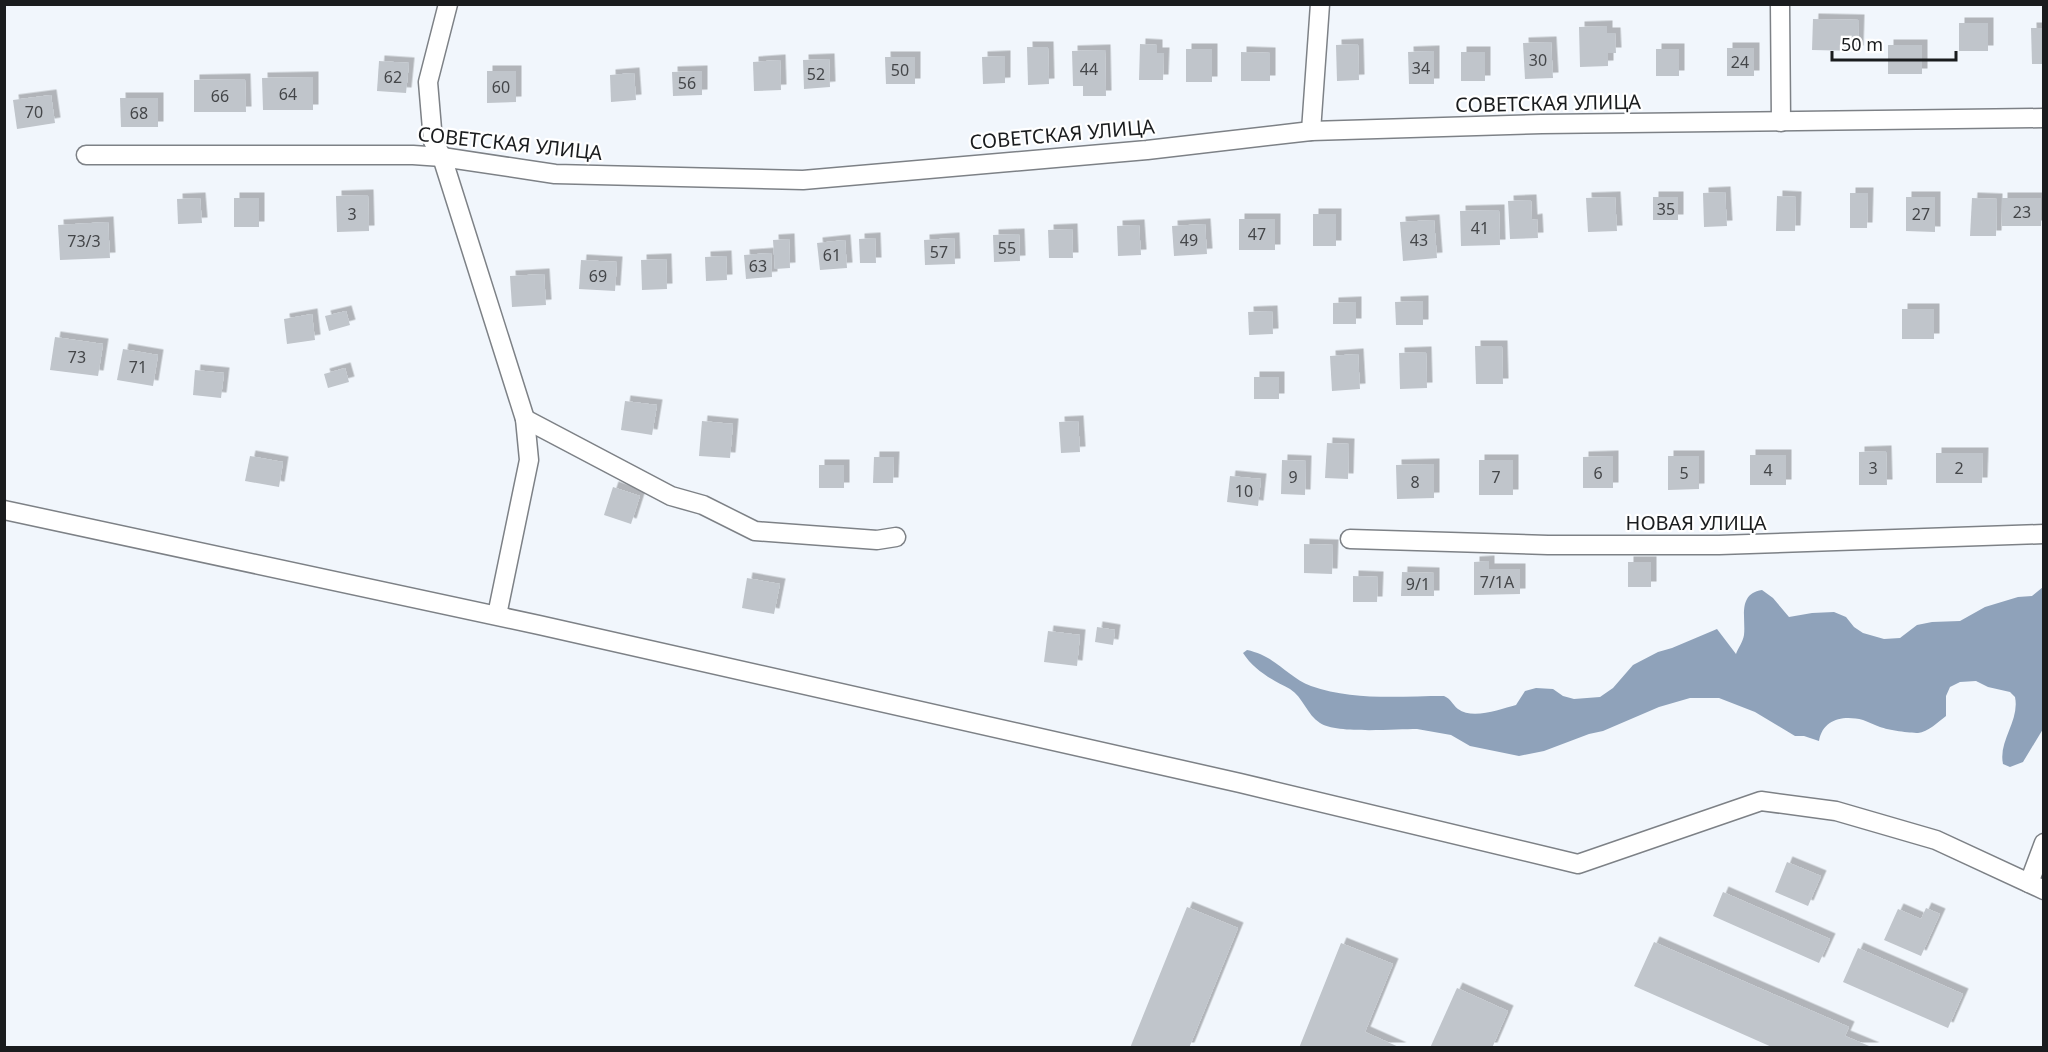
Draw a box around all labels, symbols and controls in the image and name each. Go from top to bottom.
scale bar [1832,24,1956,62]
text: 50 m [1841,32,1883,56]
house number: 30 [1529,49,1547,71]
house number: 24 [1731,51,1749,73]
house number: 34 [1412,57,1430,79]
house number: 44 [1080,58,1098,80]
house number: 50 [891,59,909,81]
house number: 52 [807,63,825,85]
house number: 62 [384,66,402,88]
house number: 56 [678,72,696,94]
house number: 60 [492,76,510,98]
house number: 64 [279,83,297,105]
house number: 66 [211,85,229,107]
street label: СОВЕТСКАЯ УЛИЦА [1455,88,1641,118]
house number: 70 [25,101,43,123]
house number: 68 [130,102,148,124]
street label: СОВЕТСКАЯ УЛИЦА [968,112,1156,156]
street label: СОВЕТСКАЯ УЛИЦА [416,120,604,166]
house number: 35 [1657,198,1675,220]
house number: 23 [2013,201,2031,223]
house number: 3 [347,203,357,225]
house number: 27 [1912,203,1930,225]
house number: 41 [1471,217,1489,239]
house number: 47 [1248,223,1266,245]
house number: 49 [1180,229,1198,251]
house number: 43 [1410,229,1428,251]
house number: 73/3 [67,230,101,252]
house number: 55 [998,237,1016,259]
house number: 57 [930,241,948,263]
house number: 61 [823,244,841,266]
house number: 63 [749,255,767,277]
house number: 69 [589,265,607,287]
house number: 73 [68,346,86,368]
house number: 71 [129,356,147,378]
house number: 3 [1868,457,1878,479]
house number: 2 [1954,457,1964,479]
house number: 4 [1763,459,1773,481]
house number: 6 [1593,462,1603,484]
house number: 5 [1679,462,1689,484]
house number: 9 [1288,466,1298,488]
house number: 7 [1491,466,1501,488]
house number: 8 [1410,471,1420,493]
house number: 10 [1235,480,1253,502]
street label: НОВАЯ УЛИЦА [1626,509,1767,536]
house number: 7/1А [1480,571,1515,593]
house number: 9/1 [1406,573,1430,595]

